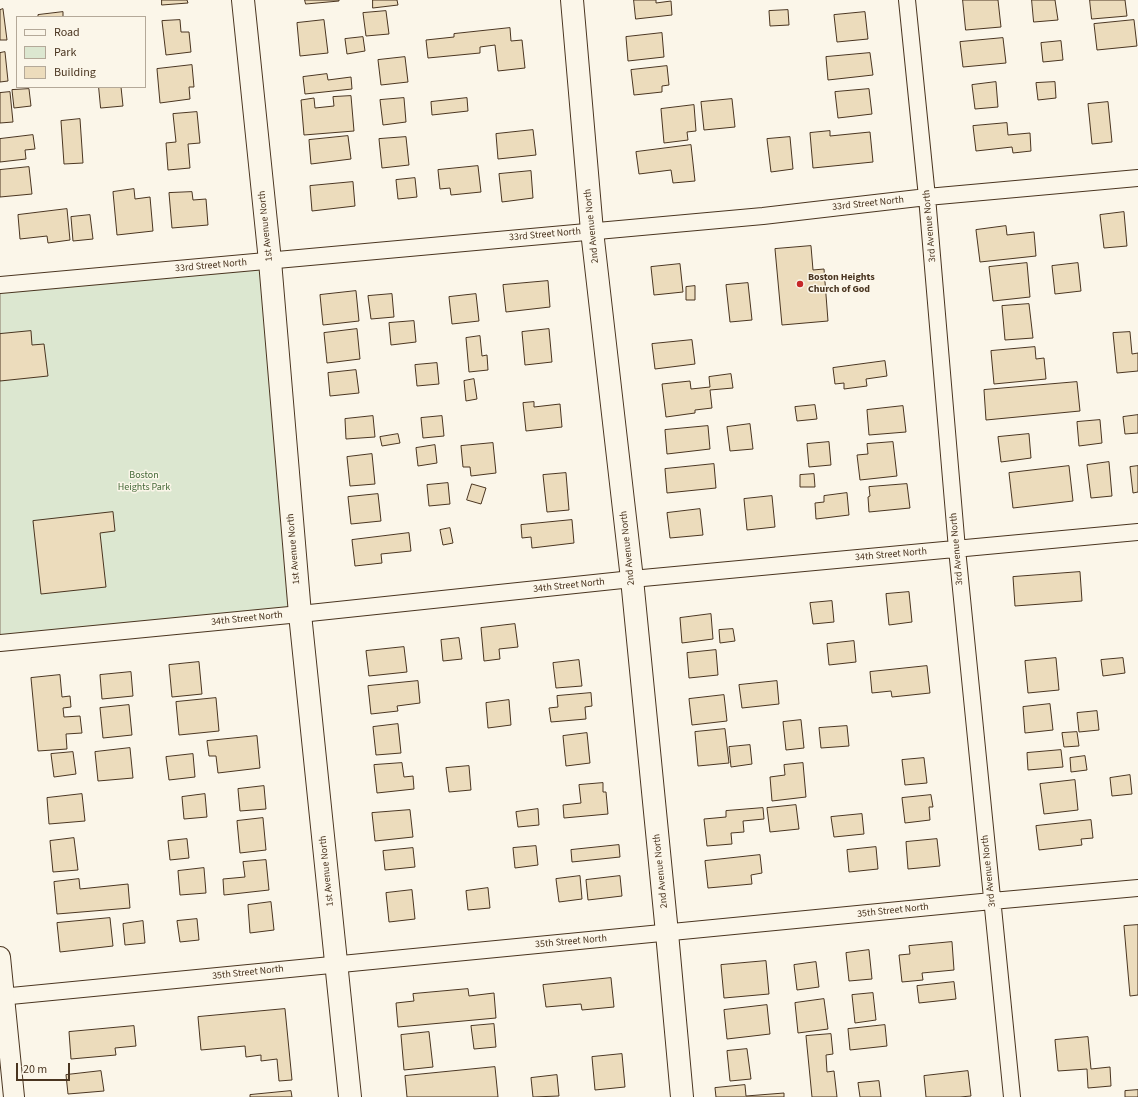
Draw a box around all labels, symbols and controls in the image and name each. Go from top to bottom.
legend [16,16,146,88]
text: Road [54,24,80,41]
text: Park [54,44,76,61]
text: Building [54,64,96,81]
street label: 2nd Avenue North [582,188,602,264]
street label: 3rd Avenue North [921,189,939,263]
street label: 1st Avenue North [256,190,276,262]
street label: 33rd Street North [832,194,904,214]
street label: 33rd Street North [509,226,581,244]
street label: 33rd Street North [175,257,247,275]
place label: Boston Heights Church of God [808,272,875,296]
marker: Boston Heights Church of God [795,279,805,289]
park label: Boston Heights Park [118,470,170,494]
street label: 2nd Avenue North [618,510,638,586]
street label: 3rd Avenue North [948,512,966,586]
street label: 1st Avenue North [285,513,303,585]
street label: 34th Street North [855,546,927,564]
street label: 34th Street North [533,576,605,596]
street label: 34th Street North [211,609,283,629]
street label: 2nd Avenue North [651,833,671,909]
street label: 3rd Avenue North [979,834,999,908]
street label: 1st Avenue North [317,835,337,907]
street label: 35th Street North [857,901,929,921]
street label: 35th Street North [535,933,607,951]
street label: 35th Street North [212,963,284,983]
scale bar [18,1055,72,1081]
text: 20 m [23,1061,47,1078]

